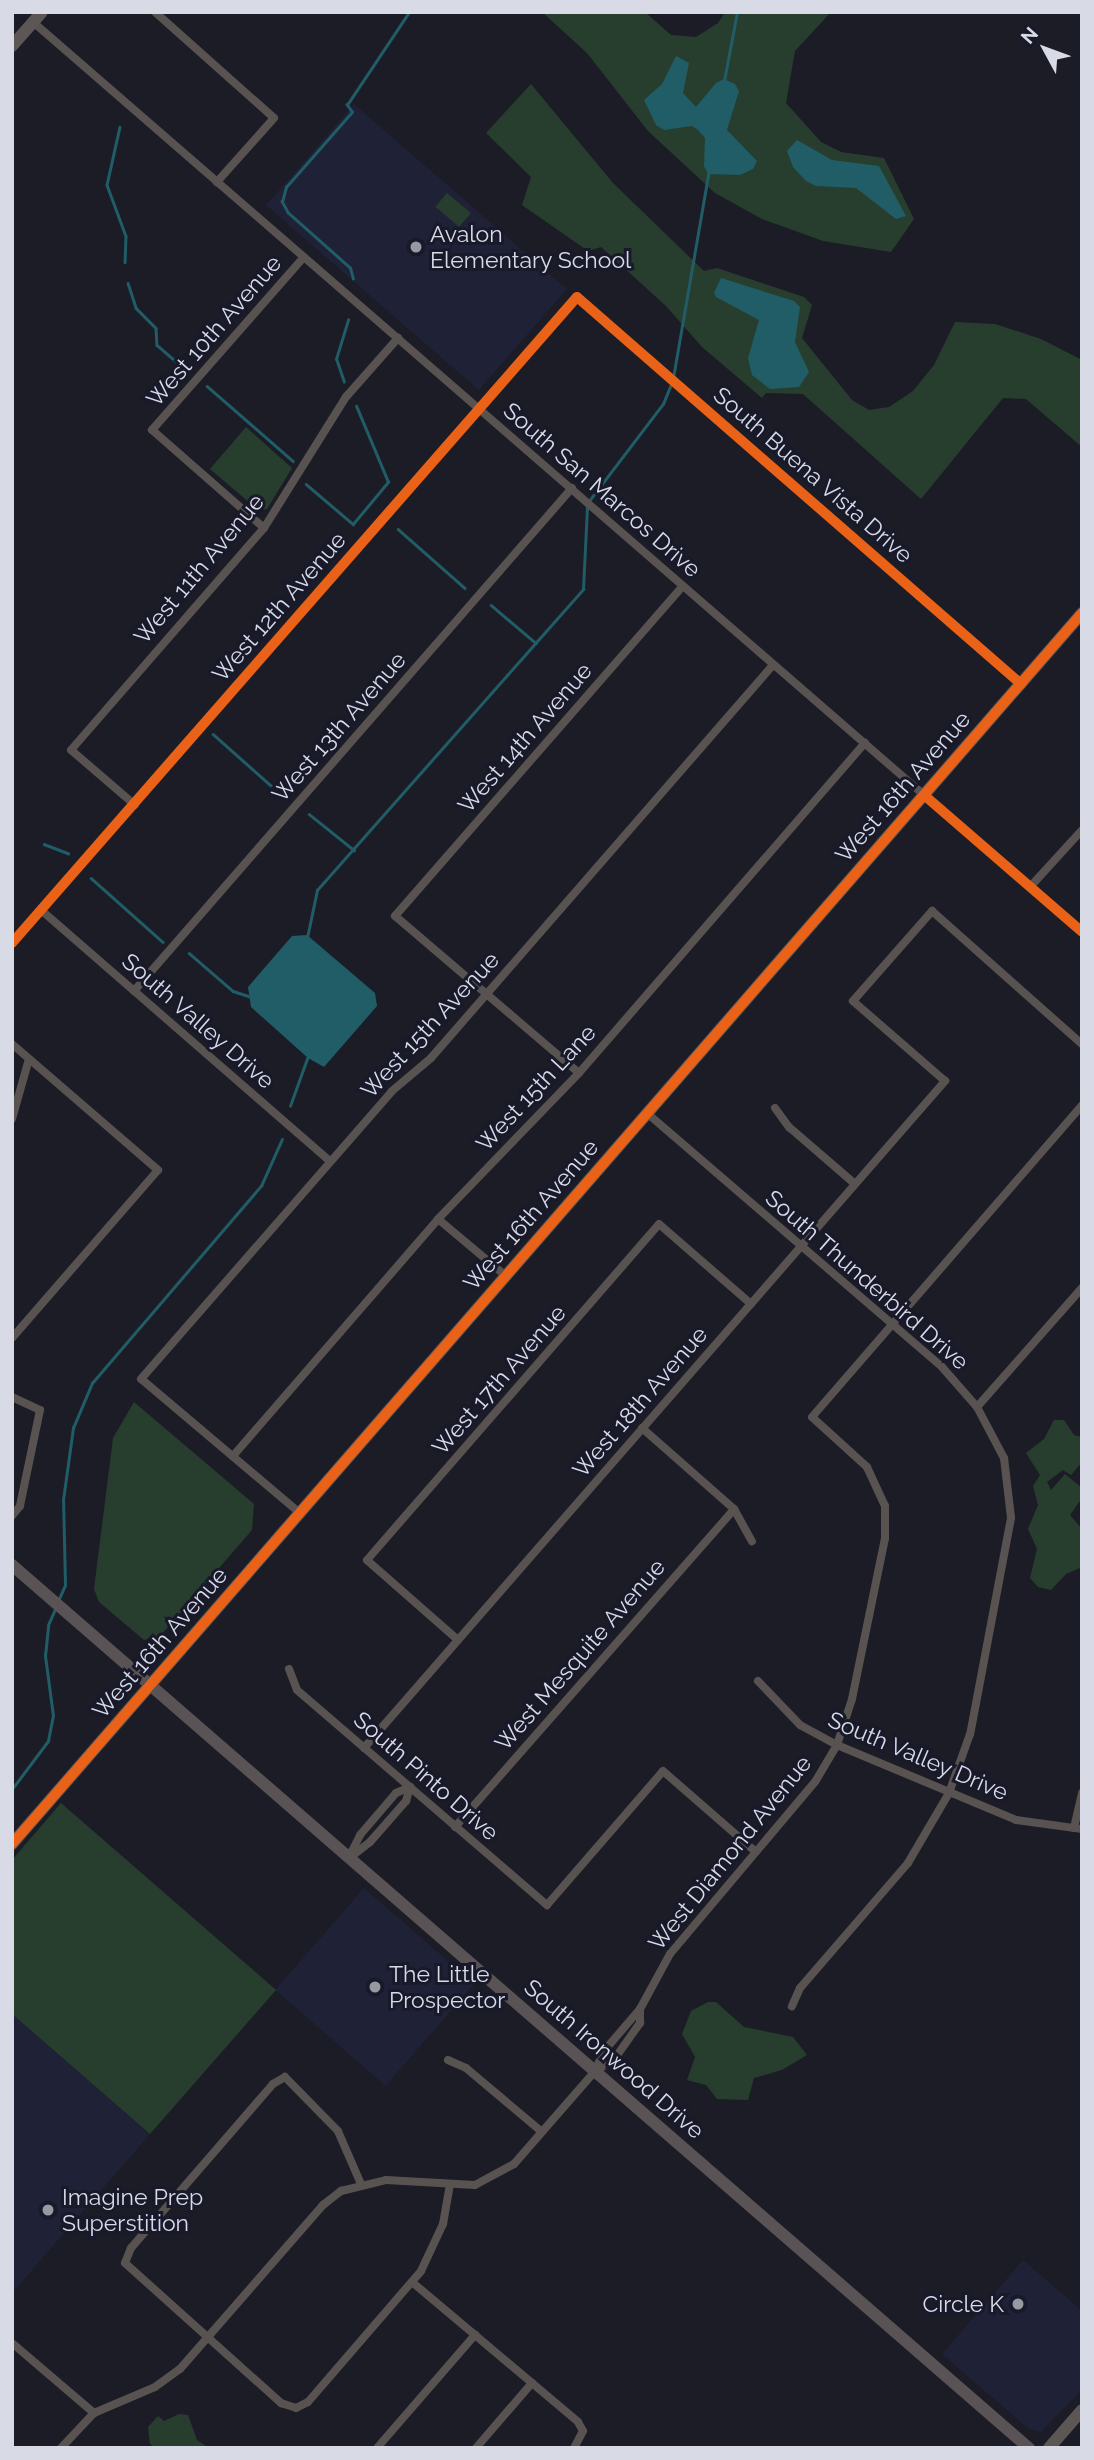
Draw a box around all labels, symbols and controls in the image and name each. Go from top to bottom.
north arrow [1010,14,1080,84]
text: N [1016,23,1042,48]
place label: Avalon Elementary School [430,220,632,274]
marker: Avalon Elementary School [408,239,424,255]
street label: West 10th Avenue [141,249,287,413]
street label: South Buena Vista Drive [708,381,918,569]
street label: South San Marcos Drive [498,397,706,583]
street label: West 11th Avenue [128,488,270,650]
street label: West 12th Avenue [206,526,352,688]
street label: West 13th Avenue [266,646,412,808]
street label: West 14th Avenue [452,657,598,819]
street label: West 16th Avenue [830,705,976,869]
street label: West 15th Avenue [355,946,505,1104]
street label: South Valley Drive [116,947,280,1095]
street label: West 15th Lane [470,1019,602,1157]
street label: West 16th Avenue [458,1133,604,1297]
street label: South Thunderbird Drive [760,1184,974,1376]
street label: West 17th Avenue [426,1299,572,1461]
street label: West 18th Avenue [567,1321,713,1483]
street label: West Mesquite Avenue [489,1553,671,1757]
street label: West 16th Avenue [87,1561,233,1725]
street label: South Valley Drive [823,1705,1013,1807]
street label: South Pinto Drive [348,1706,504,1846]
street label: West Diamond Avenue [643,1750,817,1956]
place label: The Little Prospector [389,1960,505,2014]
street label: South Ironwood Drive [518,1973,710,2145]
marker: The Little Prospector [367,1979,383,1995]
place label: Imagine Prep Superstition [62,2183,203,2237]
marker: Imagine Prep Superstition [40,2202,56,2218]
place label: Circle K [922,2290,1004,2318]
marker: Circle K [1010,2296,1026,2312]

